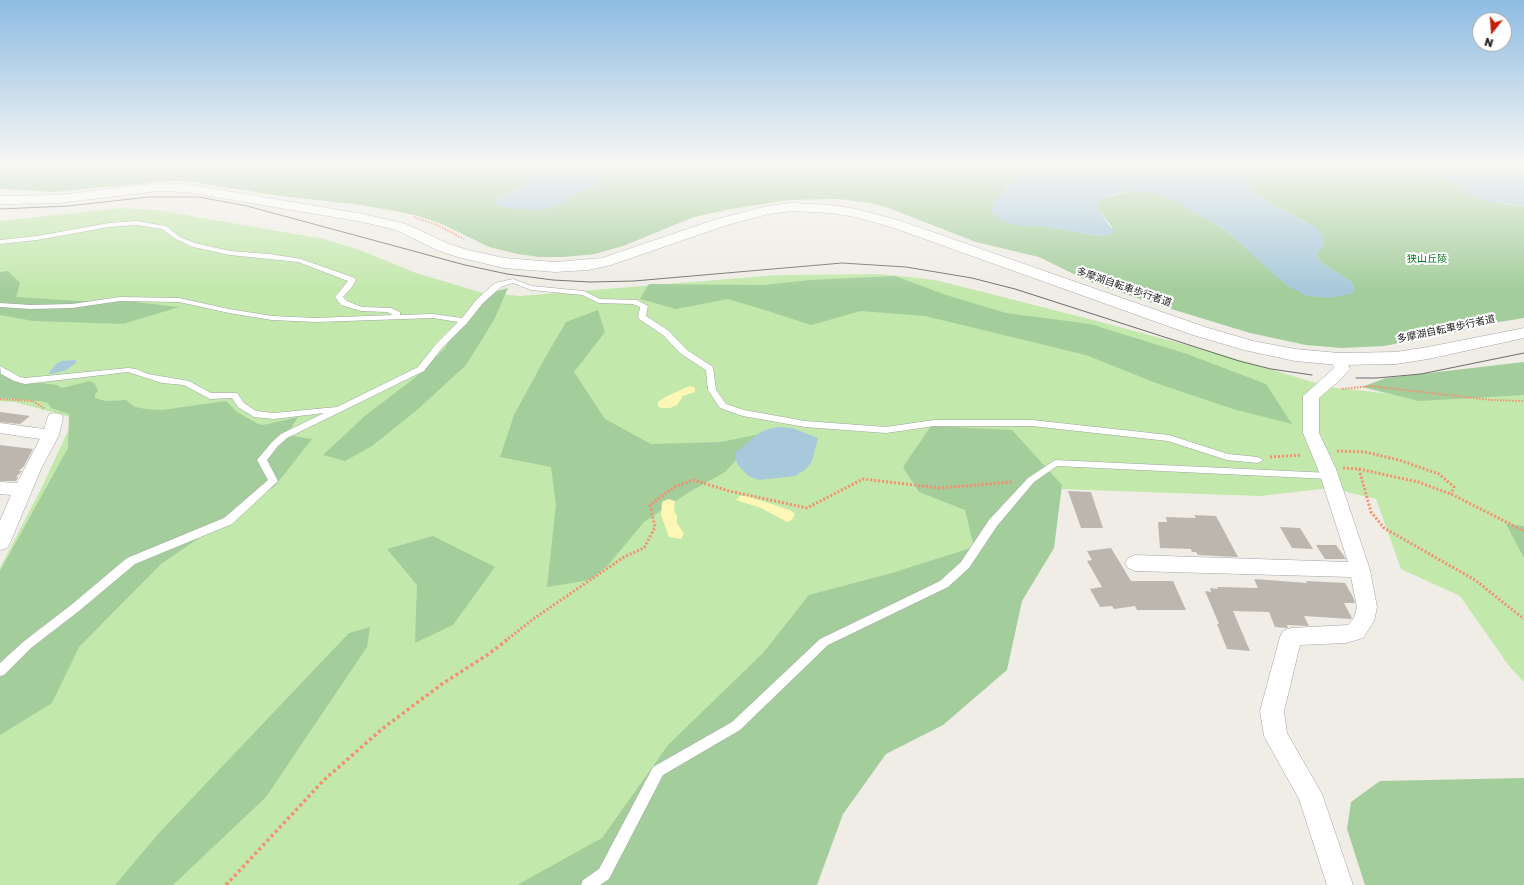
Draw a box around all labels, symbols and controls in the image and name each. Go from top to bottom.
north arrow [1472,12,1512,52]
text: N [1483,36,1495,50]
park label: 狭山丘陵 [1407,253,1447,265]
street label: 多摩湖自転車歩行者道 [1075,265,1173,309]
street label: 多摩湖自転車歩行者道 [1396,313,1496,345]

